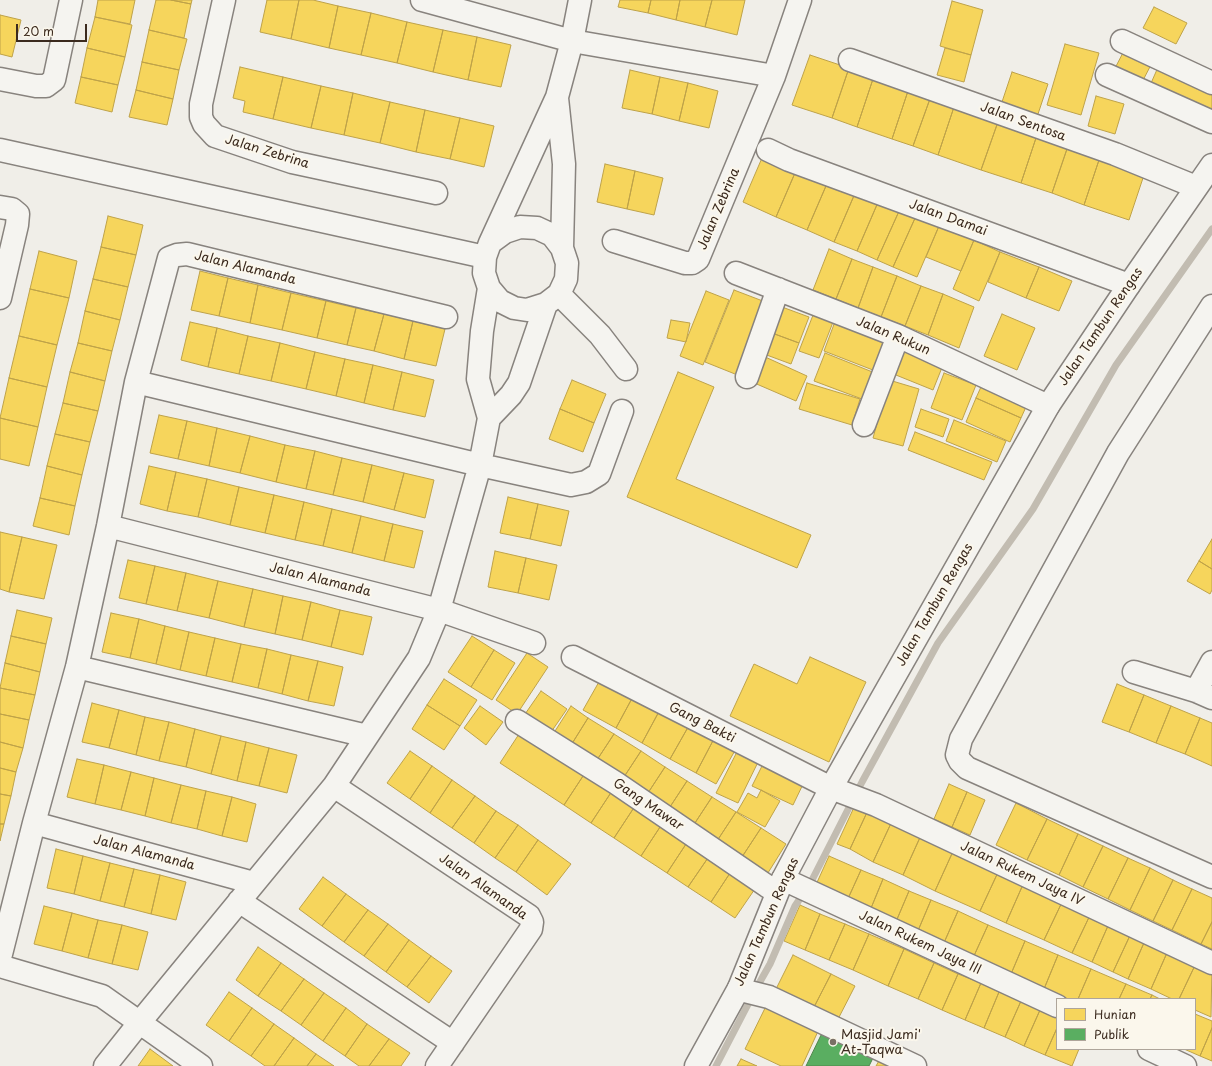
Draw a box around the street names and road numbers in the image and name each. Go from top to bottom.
street label: Jalan Sentosa [978,99,1068,145]
street label: Jalan Zebrina [223,132,311,172]
street label: Jalan Zebrina [695,166,743,252]
street label: Jalan Damai [907,197,989,239]
street label: Jalan Alamanda [193,248,297,288]
street label: Jalan Tambun Rengas [1056,265,1146,389]
street label: Jalan Rukun [854,313,932,359]
street label: Jalan Tambun Rengas [893,541,977,669]
street label: Jalan Alamanda [268,560,372,600]
street label: Gang Bakti [666,700,738,746]
street label: Gang Mawar [610,776,686,834]
street label: Jalan Alamanda [92,832,196,874]
street label: Jalan Rukem Jaya IV [958,838,1086,910]
street label: Jalan Alamanda [436,851,530,923]
street label: Jalan Tambun Rengas [732,855,802,989]
street label: Jalan Rukem Jaya III [856,908,984,978]

